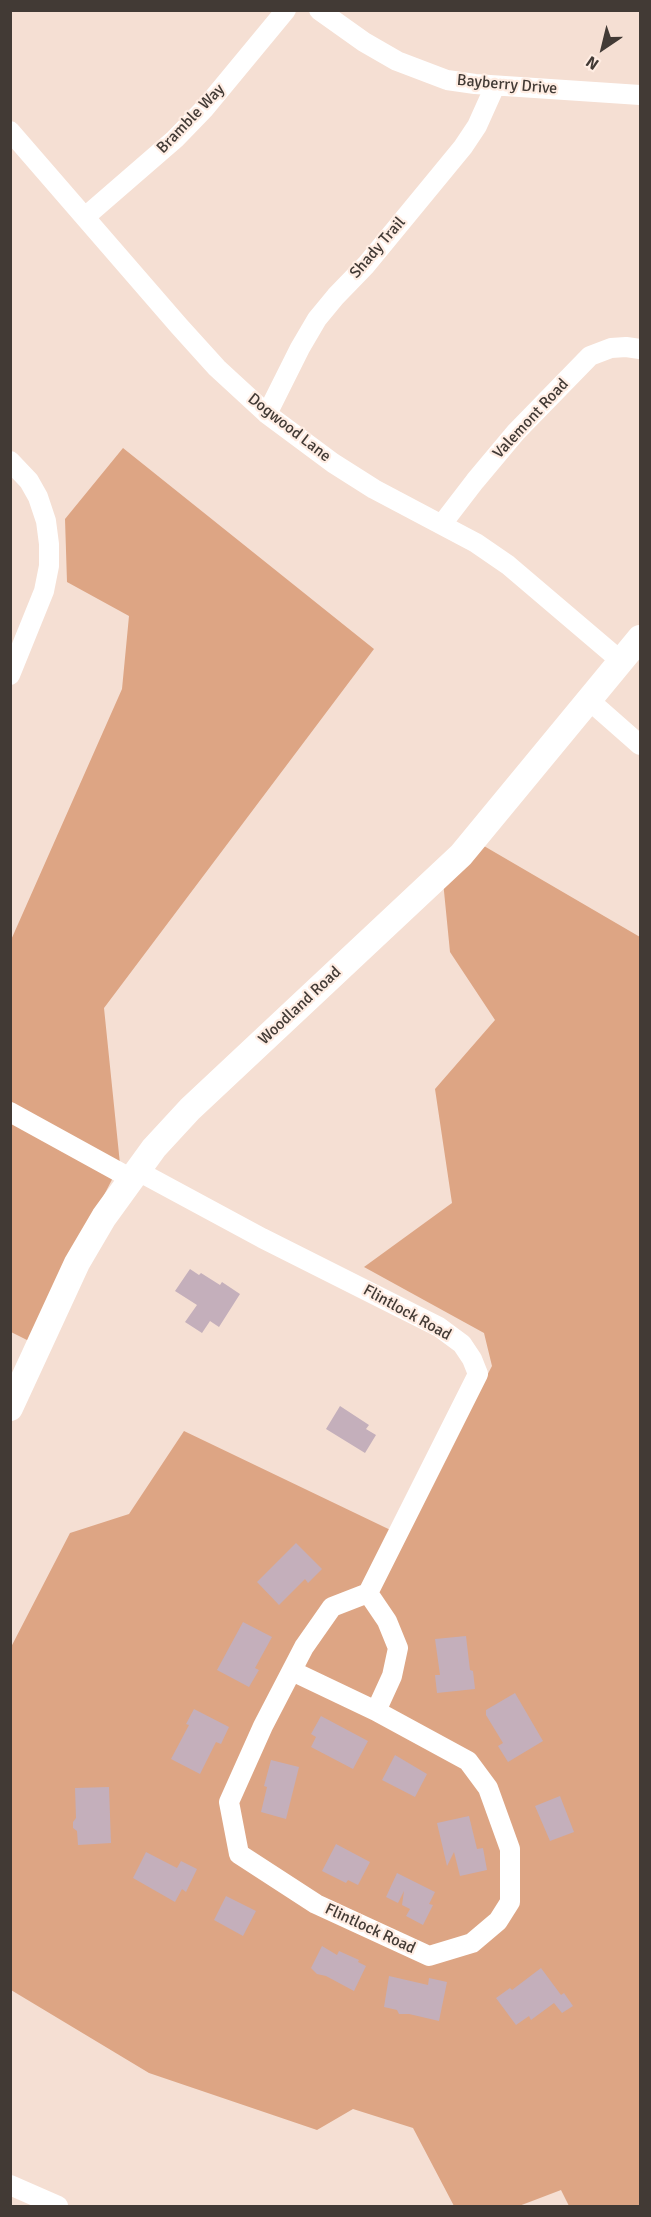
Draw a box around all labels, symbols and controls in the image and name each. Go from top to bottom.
north arrow [573,18,633,78]
text: N [582,51,603,74]
street label: Bayberry Drive [456,71,558,99]
street label: Bramble Way [153,80,229,158]
street label: Shady Trail [346,213,410,283]
street label: Valemont Road [489,375,573,463]
street label: Dogwood Lane [244,390,334,466]
street label: Woodland Road [255,963,345,1049]
street label: Flintlock Road [360,1281,454,1345]
street label: Flintlock Road [322,1900,418,1958]

